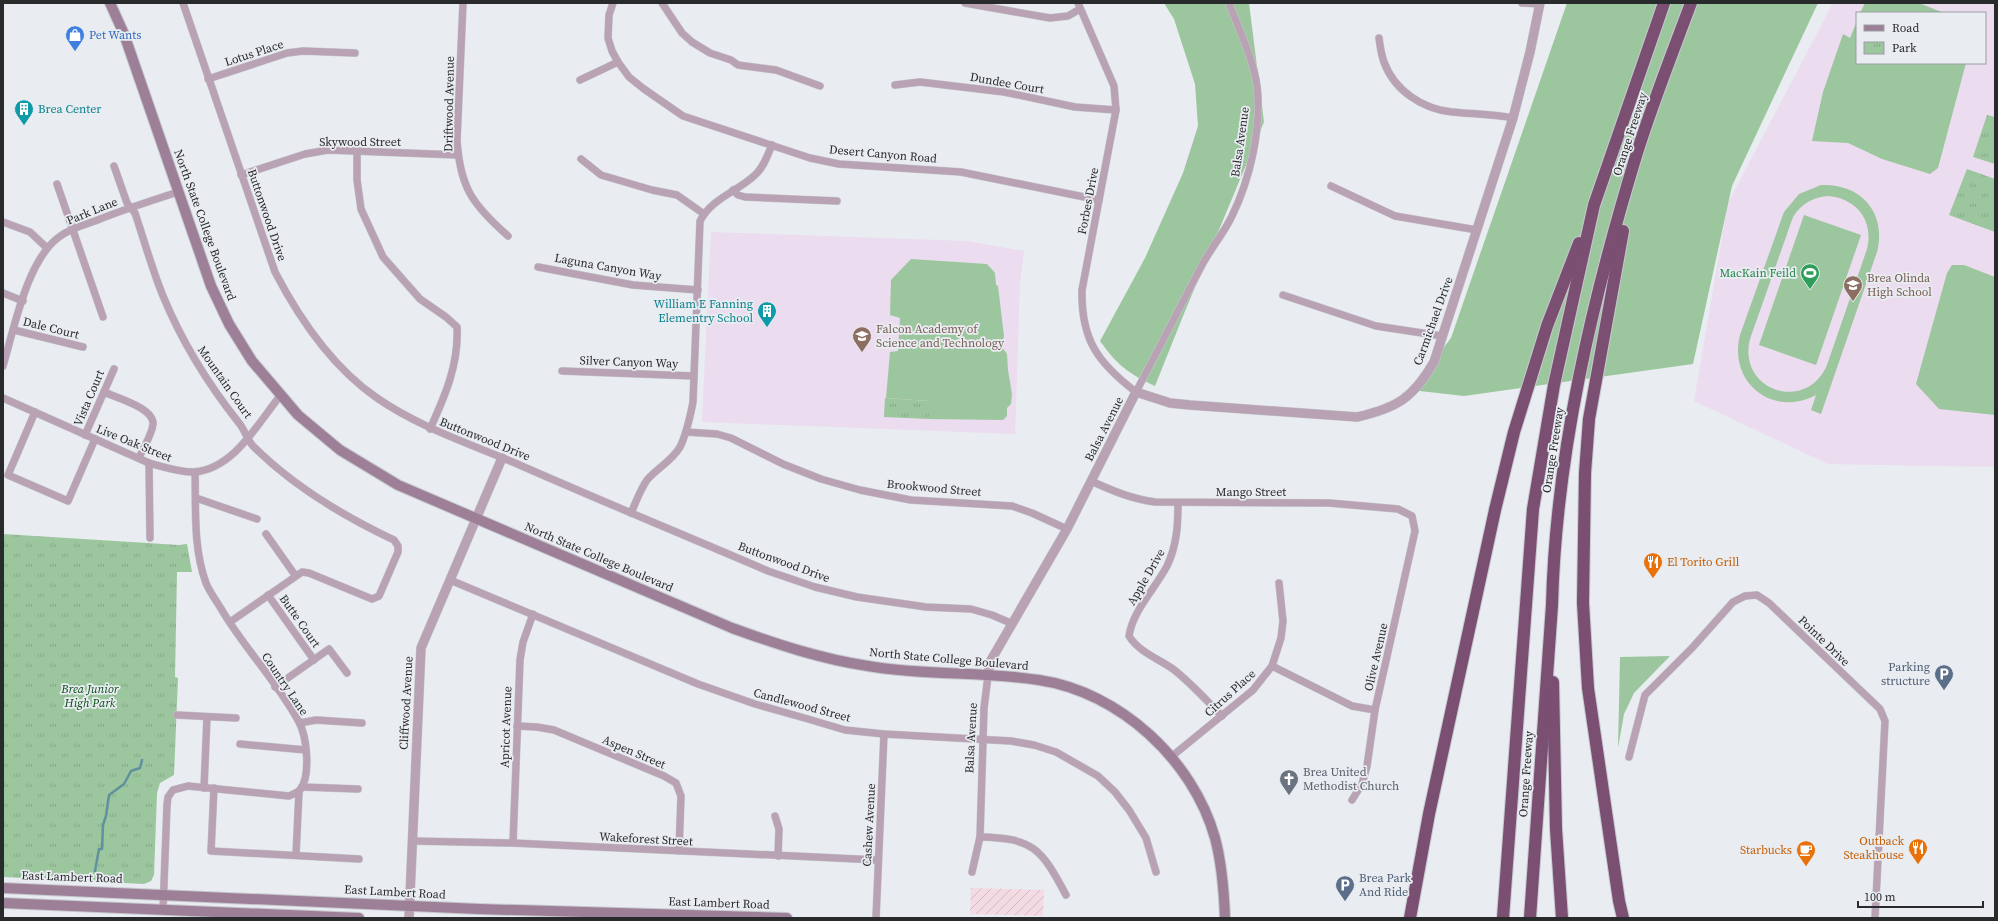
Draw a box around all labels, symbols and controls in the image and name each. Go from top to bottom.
legend [1856,12,1986,64]
text: Road [1892,20,1919,36]
shop icon: Pet Wants [64,24,86,52]
place label: Pet Wants [89,27,141,43]
street label: Lotus Place [222,36,286,70]
text: Park [1892,40,1917,56]
street label: Driftwood Avenue [440,56,458,152]
street label: Dundee Court [969,69,1045,97]
street label: Orange Freeway [1609,90,1651,178]
building icon: Brea Center [13,98,35,126]
place label: Brea Center [38,101,101,117]
street label: Balsa Avenue [1227,106,1253,178]
street label: Skywood Street [319,134,401,150]
street label: Desert Canyon Road [828,141,938,167]
street label: North State College Boulevard [170,147,240,303]
street label: Forbes Drive [1074,166,1102,236]
street label: Buttonwood Drive [244,167,290,263]
street label: Park Lane [64,193,120,229]
street label: Laguna Canyon Way [553,250,663,284]
sports icon: MacKain Feild [1799,262,1821,290]
place label: MacKain Feild [1719,265,1796,281]
place label: Brea Olinda High School [1867,270,1932,300]
street label: Carmichael Drive [1410,274,1456,368]
school or university icon: Brea Olinda High School [1842,274,1864,302]
place label: William E Fanning Elementry School [654,296,753,326]
building icon: William E Fanning Elementry School [756,300,778,328]
street label: Dale Court [21,313,81,343]
place label: Falcon Academy of Science and Technology [876,321,1005,351]
school or university icon: Falcon Academy of Science and Technology [851,325,873,353]
street label: Mountain Court [194,343,256,422]
street label: Silver Canyon Way [579,352,679,372]
street label: Vista Court [70,367,108,429]
street label: Balsa Avenue [1081,394,1127,464]
street label: Orange Freeway [1538,405,1568,494]
street label: Buttonwood Drive [437,414,533,464]
street label: Live Oak Street [94,421,174,465]
street label: Brookwood Street [886,476,982,500]
street label: Mango Street [1216,484,1286,500]
street label: North State College Boulevard [522,518,676,596]
street label: Buttonwood Drive [736,538,832,586]
street label: Apple Drive [1123,546,1169,608]
restaurant icon: El Torito Grill [1642,551,1664,579]
place label: El Torito Grill [1667,554,1740,570]
street label: Butte Court [276,591,324,651]
street label: Pointe Drive [1795,612,1853,670]
street label: Olive Avenue [1360,621,1392,693]
street label: North State College Boulevard [869,644,1030,674]
street label: Country Lane [258,649,312,719]
street label: Cliffwood Avenue [396,656,416,750]
place label: Parking structure [1881,659,1930,689]
parking icon: Parking structure [1933,663,1955,691]
street label: Citrus Place [1201,666,1259,720]
park label: Brea Junior High Park [60,681,120,711]
street label: Candlewood Street [752,684,852,726]
street label: Apricot Avenue [497,686,515,768]
street label: Balsa Avenue [961,702,981,774]
street label: Orange Freeway [1515,729,1537,818]
street label: Aspen Street [600,731,668,773]
place label: Brea United Methodist Church [1303,764,1399,794]
church icon: Brea United Methodist Church [1278,768,1300,796]
street label: Cashew Avenue [859,783,879,867]
street label: Wakeforest Street [599,829,693,849]
place label: Outback Steakhouse [1843,833,1904,863]
restaurant icon: Outback Steakhouse [1907,837,1929,865]
cafe icon: Starbucks [1795,839,1817,867]
place label: Starbucks [1740,842,1792,858]
street label: East Lambert Road [21,867,123,887]
place label: Brea Park And Ride [1359,870,1411,900]
parking icon: Brea Park And Ride [1334,874,1356,902]
street label: East Lambert Road [344,881,446,903]
scale bar [1858,883,1983,909]
text: 100 m [1864,889,1896,905]
street label: East Lambert Road [668,893,770,913]

